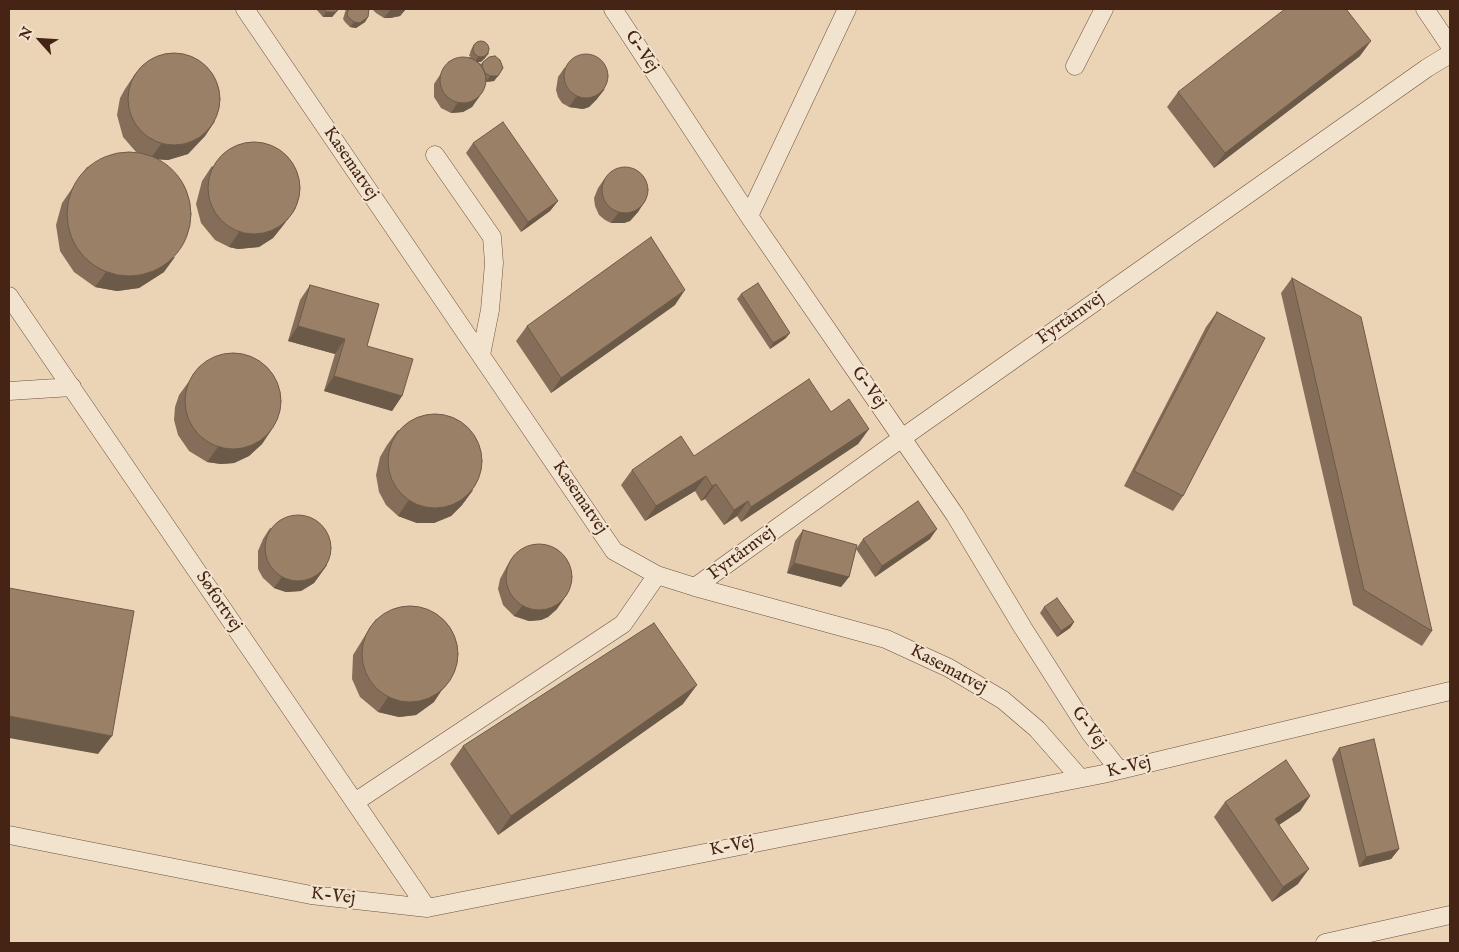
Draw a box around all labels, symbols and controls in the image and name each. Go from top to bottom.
north arrow [15,15,65,65]
text: N [16,24,37,43]
street label: G-Vej [619,27,663,77]
street label: Kasematvej [318,123,382,205]
street label: Fyrtårnvej [1033,288,1109,350]
street label: G-Vej [846,363,890,413]
street label: Kasematvej [547,457,611,539]
street label: Fyrtårnvej [704,523,780,585]
street label: Søfortvej [190,568,246,636]
street label: Kasematvej [906,641,990,699]
street label: G-Vej [1066,703,1110,753]
street label: K-Vej [1105,752,1153,784]
street label: K-Vej [708,832,756,862]
street label: K-Vej [309,884,357,910]

